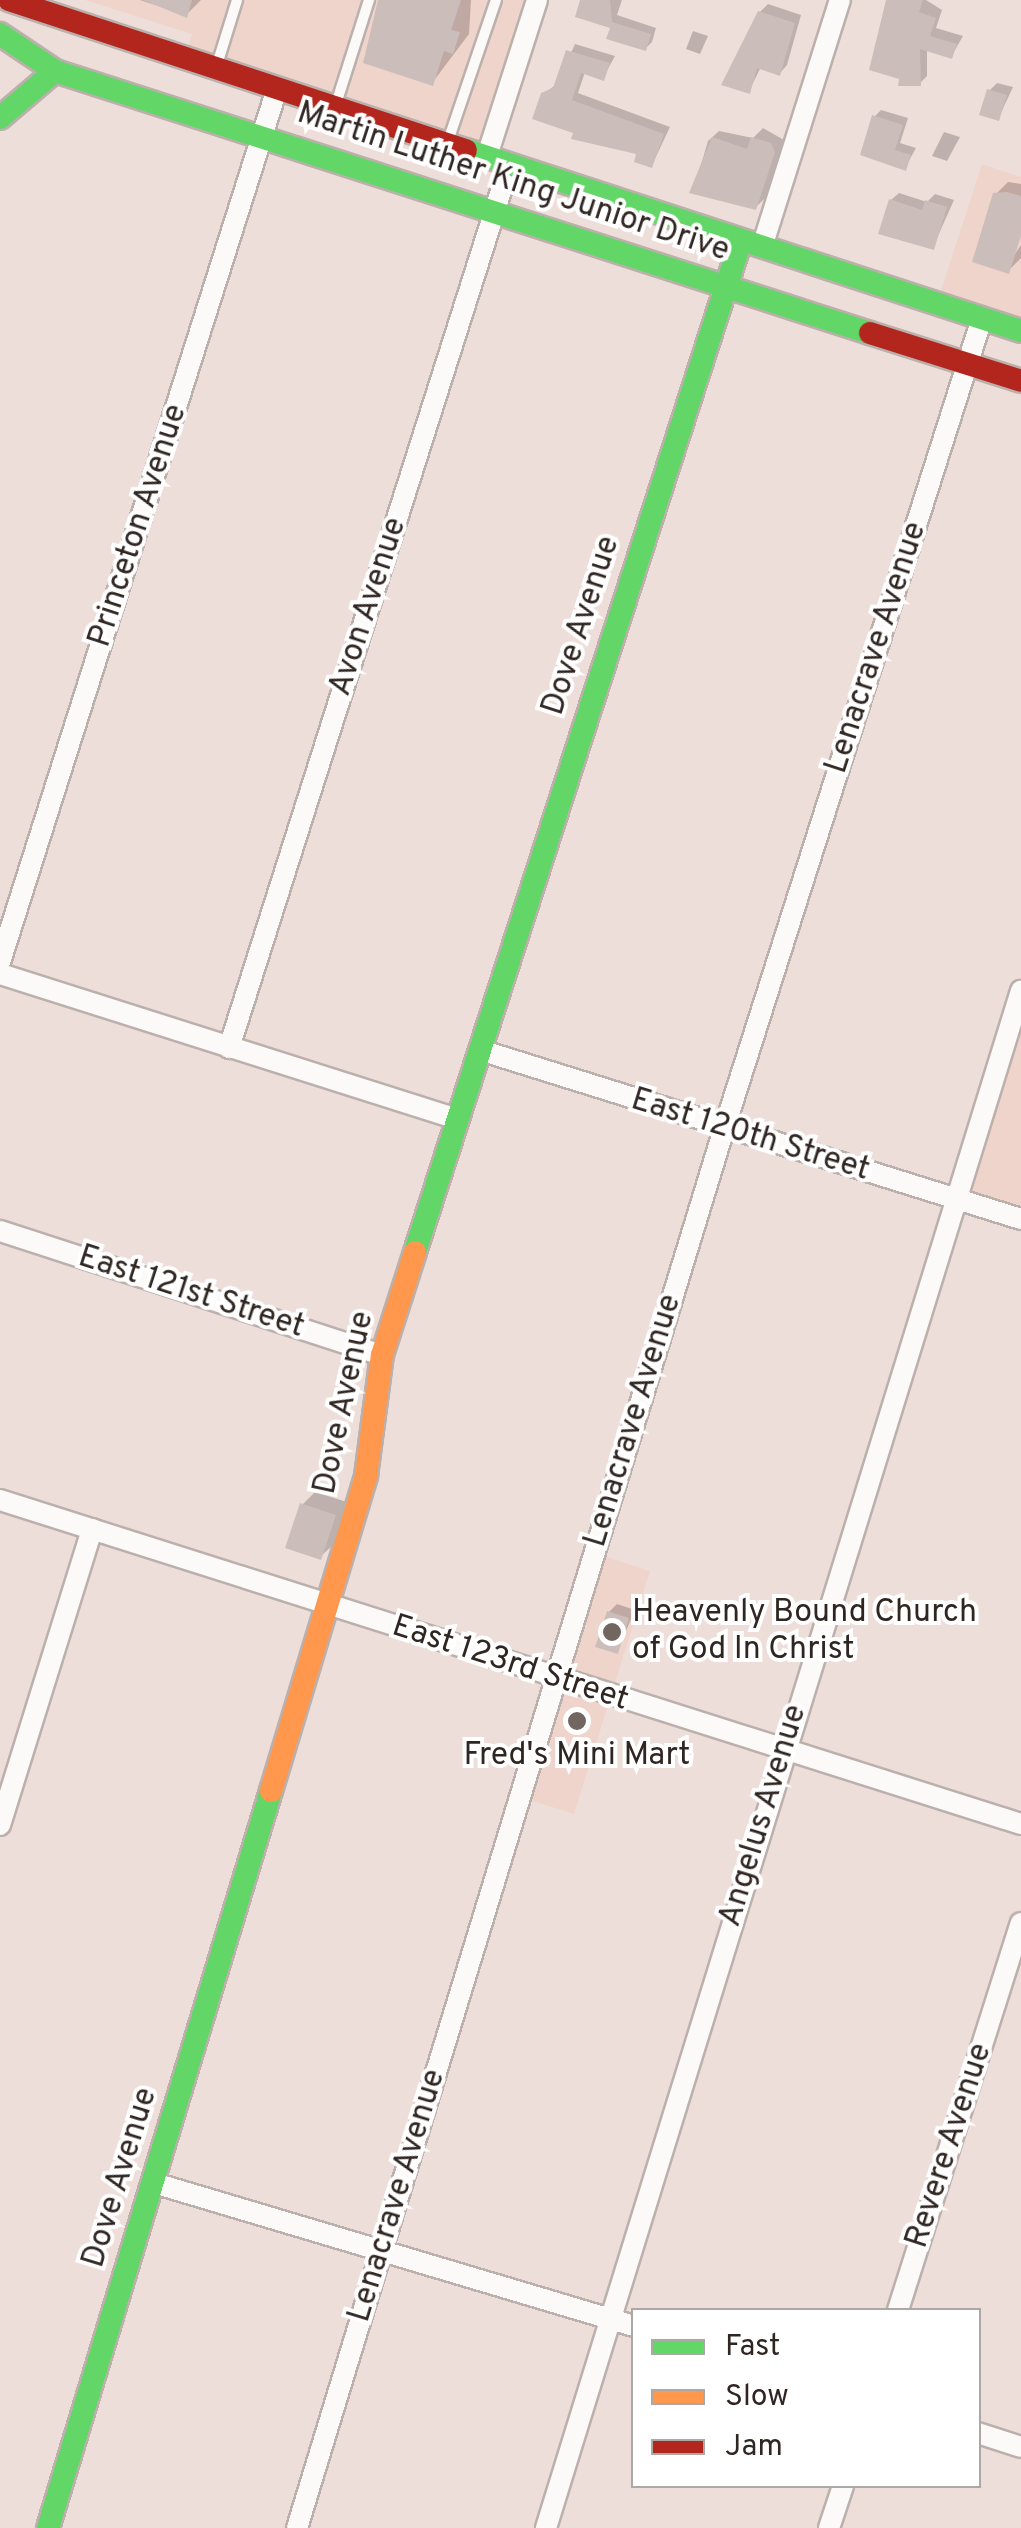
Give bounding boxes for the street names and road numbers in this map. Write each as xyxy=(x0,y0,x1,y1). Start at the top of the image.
street label: Martin Luther King Junior Drive xyxy=(292,95,734,271)
street label: Princeton Avenue xyxy=(81,399,197,653)
street label: Avon Avenue xyxy=(322,512,416,702)
street label: Lenacrave Avenue xyxy=(818,517,936,779)
street label: Dove Avenue xyxy=(535,531,629,721)
street label: East 120th Street xyxy=(626,1081,874,1191)
street label: East 121st Street xyxy=(73,1238,309,1348)
street label: Lenacrave Avenue xyxy=(577,1289,691,1553)
street label: Dove Avenue xyxy=(307,1307,383,1499)
street label: East 123rd Street xyxy=(387,1608,633,1720)
street label: Angelus Avenue xyxy=(712,1700,816,1932)
street label: Revere Avenue xyxy=(899,2038,1001,2254)
street label: Lenacrave Avenue xyxy=(341,2064,455,2328)
street label: Dove Avenue xyxy=(75,2083,167,2273)

